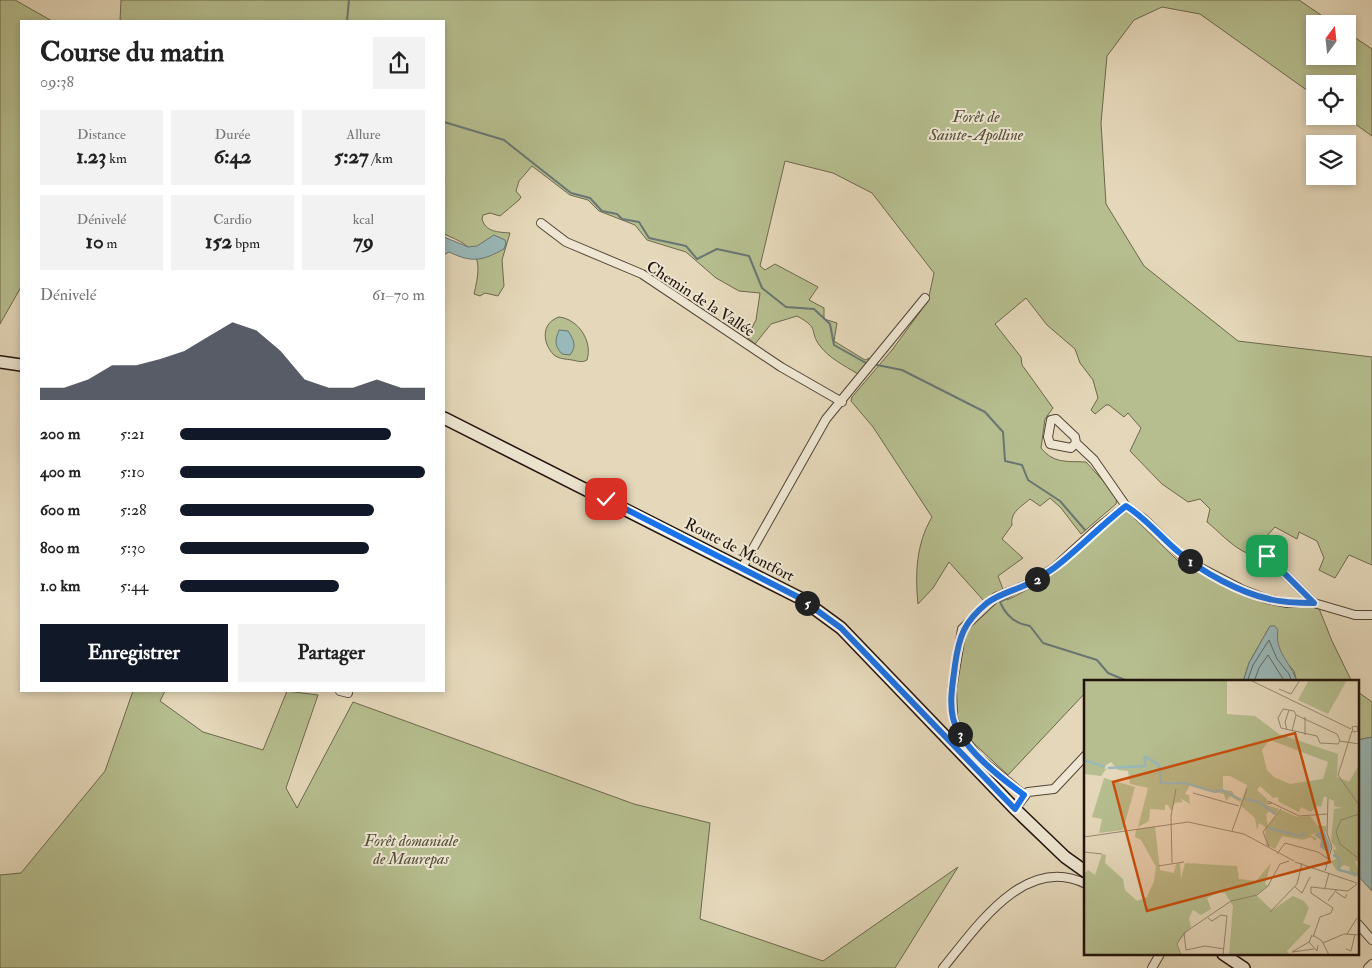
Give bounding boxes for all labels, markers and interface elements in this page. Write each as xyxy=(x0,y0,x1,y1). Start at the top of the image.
north arrow xyxy=(1306,15,1356,65)
map controls xyxy=(1306,15,1356,185)
text: Course du matin xyxy=(40,35,224,70)
button: share xyxy=(373,37,425,89)
text: 09:38 xyxy=(40,72,74,92)
button: locate xyxy=(1306,75,1356,125)
park label: Forêt de Sainte-Apolline xyxy=(928,107,1024,145)
text: Distance xyxy=(77,126,126,143)
text: Durée xyxy=(215,126,250,143)
text: Allure xyxy=(346,126,381,143)
button: layers xyxy=(1306,135,1356,185)
text: 1.23 xyxy=(76,143,106,170)
text: 6:42 xyxy=(214,143,251,170)
text: 5:27 xyxy=(334,143,369,170)
text: km xyxy=(106,150,127,167)
text: /km xyxy=(369,150,393,167)
text: Dénivelé xyxy=(77,211,126,228)
text: Cardio xyxy=(213,211,252,228)
text: kcal xyxy=(353,211,374,228)
text: 10 xyxy=(86,228,104,255)
text: 152 xyxy=(205,228,232,255)
text: 79 xyxy=(353,228,374,255)
text: m xyxy=(104,235,117,252)
text: bpm xyxy=(232,235,260,252)
street label: Chemin de la Vallée xyxy=(643,256,759,341)
text: Dénivelé xyxy=(40,285,96,305)
text: 61–70 m xyxy=(372,285,425,305)
text: 200 m xyxy=(40,424,80,444)
text: 5:21 xyxy=(120,424,145,444)
text: 400 m xyxy=(40,462,81,482)
text: 5:10 xyxy=(120,462,145,482)
pin xyxy=(585,478,627,520)
icon: check xyxy=(592,485,620,513)
text: 600 m xyxy=(40,500,80,520)
text: 5:28 xyxy=(120,500,147,520)
street label: Route de Montfort xyxy=(681,514,798,586)
pin xyxy=(1246,535,1288,577)
text: 800 m xyxy=(40,538,80,558)
text: 5:30 xyxy=(120,538,145,558)
icon: arrive xyxy=(1253,542,1281,570)
pin: 1 xyxy=(1178,548,1202,574)
text: 1 xyxy=(1188,553,1193,570)
pin: 2 xyxy=(1024,566,1050,592)
text: 2 xyxy=(1034,571,1041,588)
text: 1.0 km xyxy=(40,576,80,596)
text: 5:44 xyxy=(120,576,148,596)
pin: 5 xyxy=(794,590,820,616)
text: 5 xyxy=(804,595,811,612)
button: Enregistrer xyxy=(40,624,228,682)
button: Partager xyxy=(238,624,425,682)
inset map xyxy=(1084,680,1360,956)
pin: 3 xyxy=(948,722,972,746)
text: 3 xyxy=(958,726,963,743)
park label: Forêt domaniale de Maurepas xyxy=(363,831,459,869)

